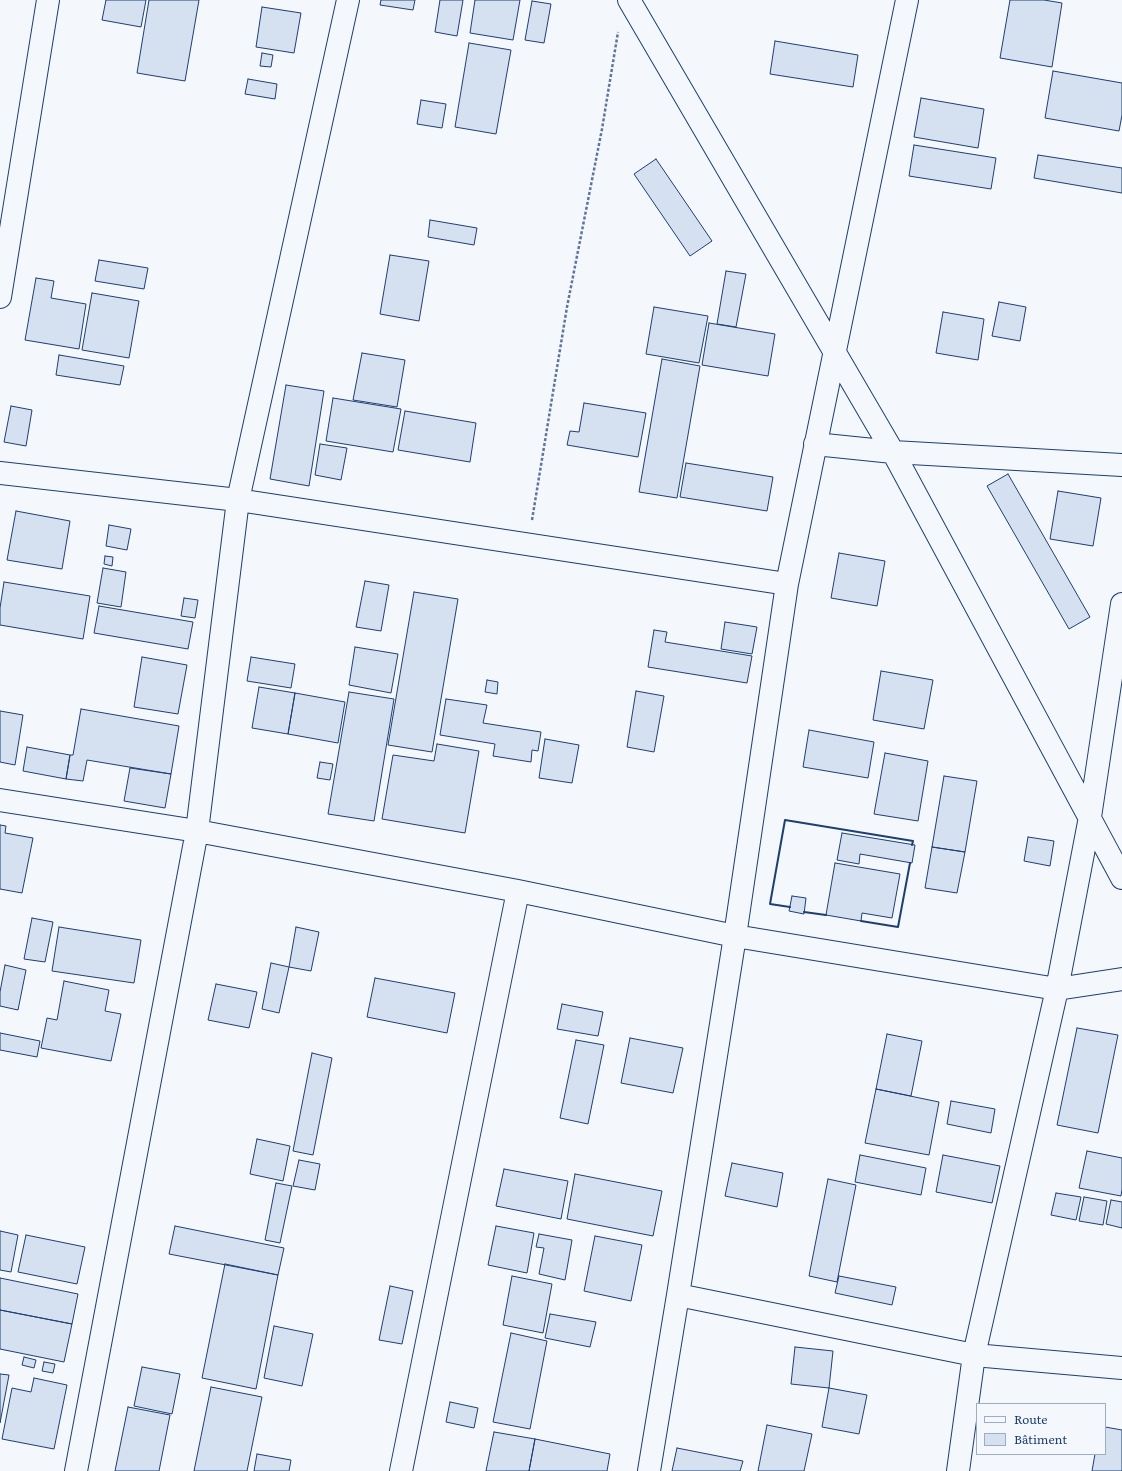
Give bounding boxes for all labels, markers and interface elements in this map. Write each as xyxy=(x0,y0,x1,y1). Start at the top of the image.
legend xyxy=(976,1403,1106,1455)
text: Route xyxy=(1014,1410,1048,1428)
text: Bâtiment xyxy=(1014,1430,1067,1448)

